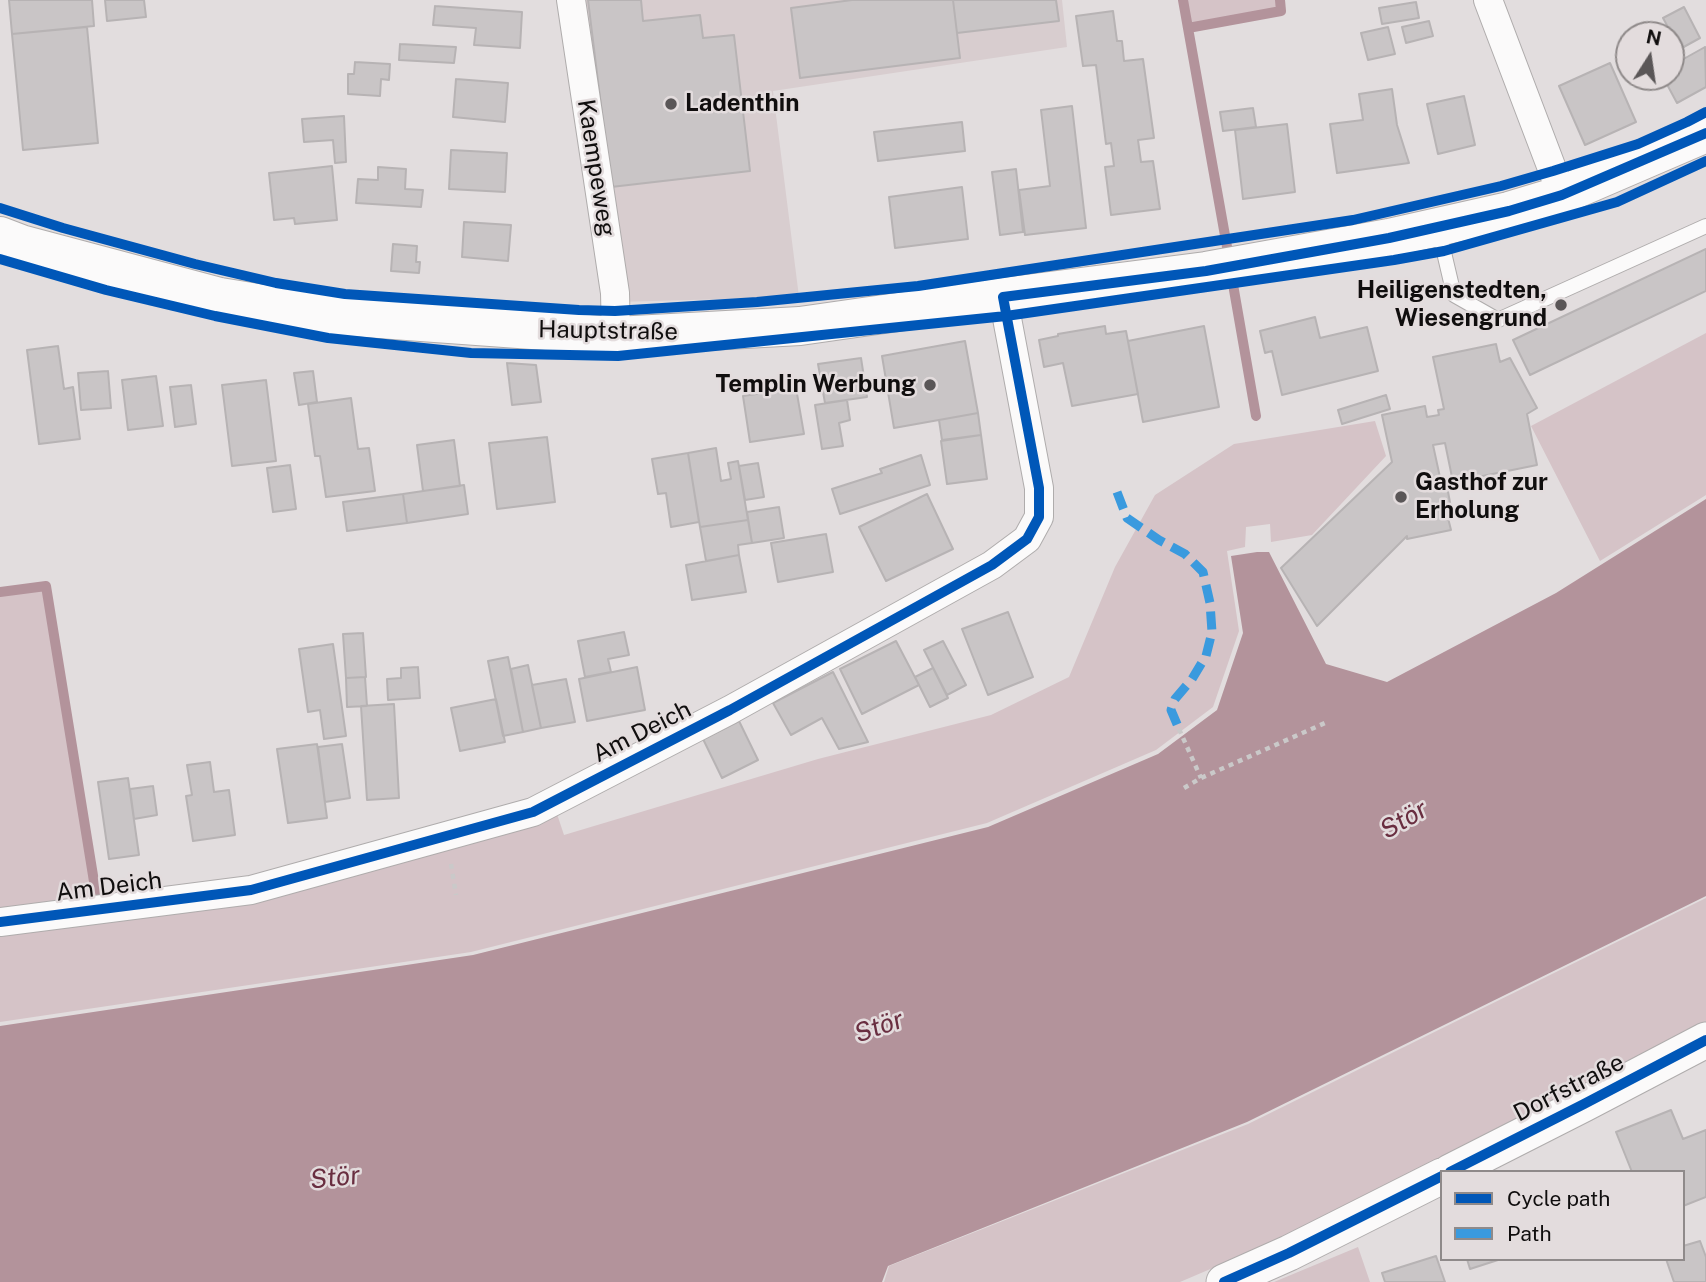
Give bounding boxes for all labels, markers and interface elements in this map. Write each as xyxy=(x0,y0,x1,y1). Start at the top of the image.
north arrow xyxy=(1615,21,1685,91)
text: N xyxy=(1644,25,1663,50)
place label: Ladenthin xyxy=(685,90,799,118)
marker: Ladenthin xyxy=(663,96,679,112)
street label: Kaempeweg xyxy=(571,97,621,239)
place label: Heiligenstedten, Wiesengrund xyxy=(1357,277,1547,333)
marker: Heiligenstedten, Wiesengrund xyxy=(1553,297,1569,313)
street label: Hauptstraße xyxy=(538,315,678,347)
place label: Templin Werbung xyxy=(715,371,916,399)
marker: Templin Werbung xyxy=(922,377,938,393)
place label: Gasthof zur Erholung xyxy=(1415,469,1548,525)
marker: Gasthof zur Erholung xyxy=(1393,489,1409,505)
street label: Am Deich xyxy=(588,695,696,769)
water label: Stör xyxy=(1375,794,1433,846)
street label: Am Deich xyxy=(54,866,164,908)
water label: Stör xyxy=(850,1004,908,1050)
street label: Dorfstraße xyxy=(1509,1048,1629,1128)
water label: Stör xyxy=(309,1160,361,1196)
legend xyxy=(1440,1170,1685,1261)
text: Cycle path xyxy=(1507,1186,1610,1211)
text: Path xyxy=(1507,1221,1552,1246)

